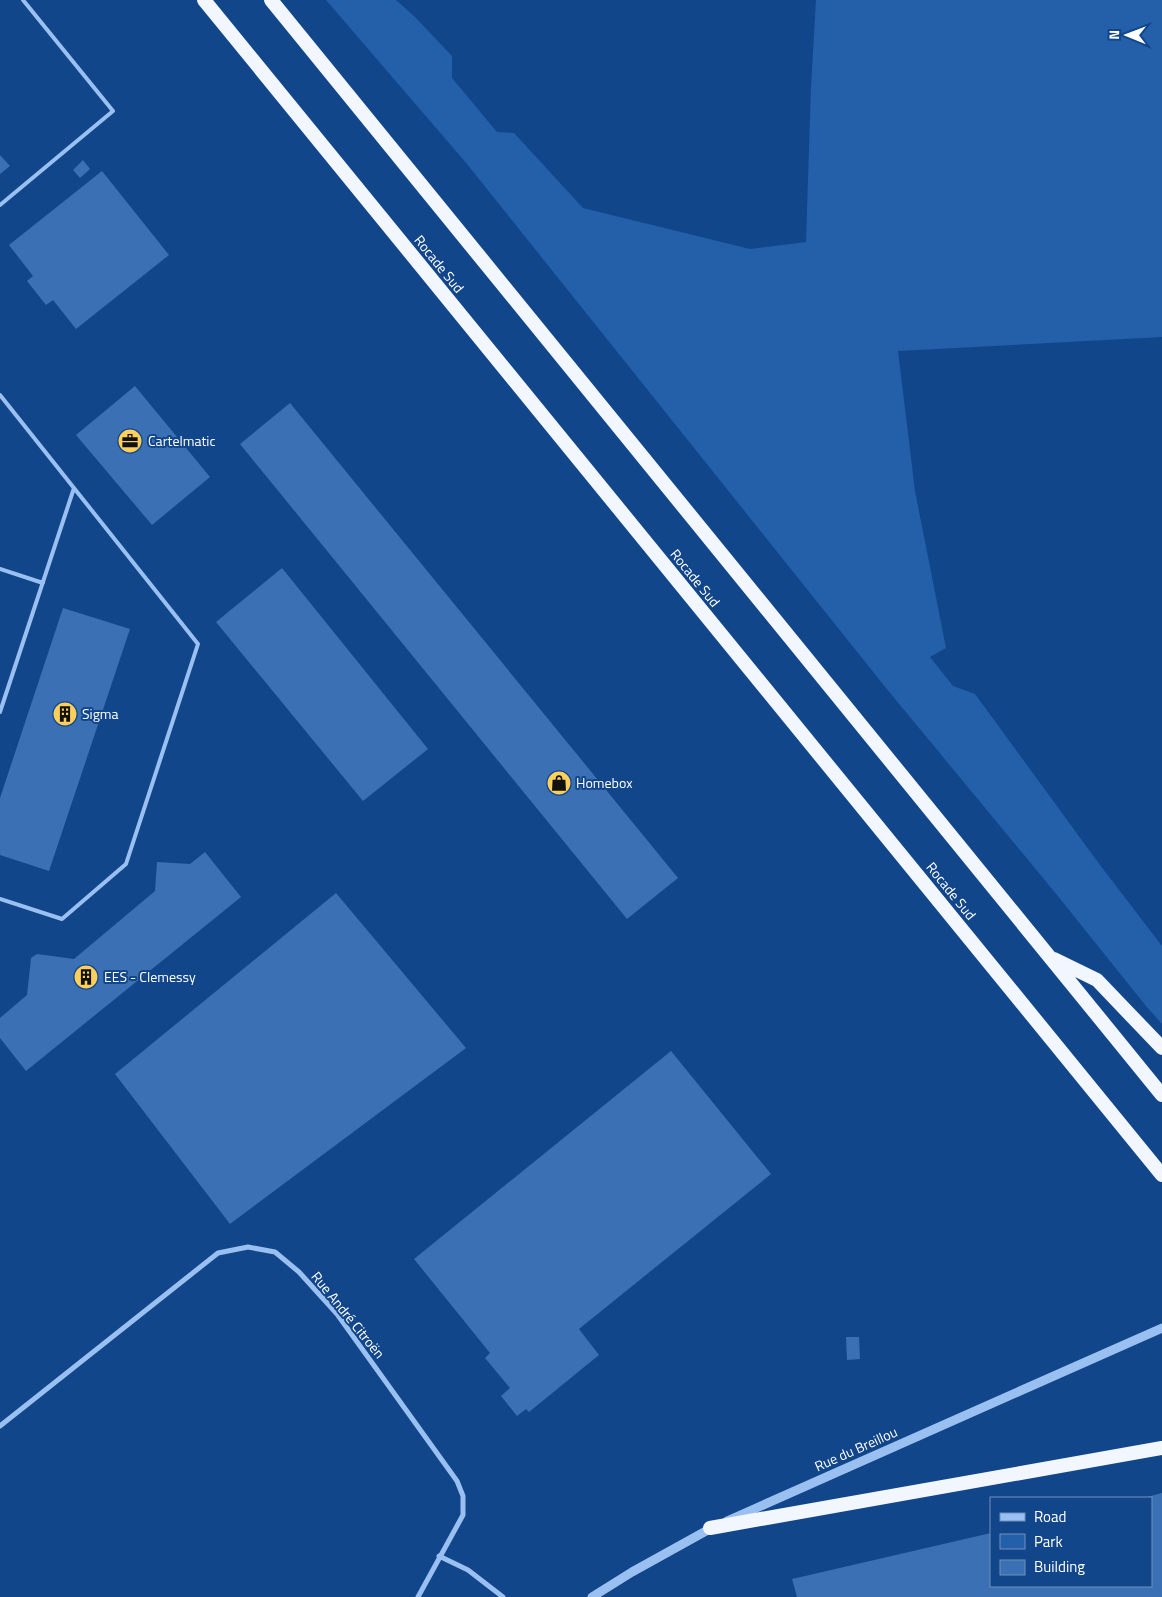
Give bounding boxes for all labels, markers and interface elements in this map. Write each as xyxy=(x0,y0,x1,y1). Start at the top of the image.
north arrow xyxy=(1102,10,1152,60)
text: N xyxy=(1103,30,1124,40)
street label: Rocade Sud xyxy=(410,230,469,297)
office icon: Cartelmatic xyxy=(117,428,143,454)
place label: Cartelmatic xyxy=(148,430,216,451)
street label: Rocade Sud xyxy=(666,544,725,611)
building icon: Sigma xyxy=(52,701,78,727)
place label: Sigma xyxy=(82,703,119,724)
shop icon: Homebox xyxy=(546,770,572,796)
place label: Homebox xyxy=(576,772,633,793)
street label: Rocade Sud xyxy=(922,857,981,924)
building icon: EES - Clemessy xyxy=(73,964,99,990)
place label: EES - Clemessy xyxy=(104,966,196,987)
street label: Rue André Citroën xyxy=(307,1267,390,1363)
street label: Rue du Breillou xyxy=(811,1421,901,1476)
legend xyxy=(990,1497,1152,1587)
text: Road xyxy=(1034,1505,1066,1528)
text: Park xyxy=(1034,1530,1063,1553)
text: Building xyxy=(1034,1555,1085,1578)

